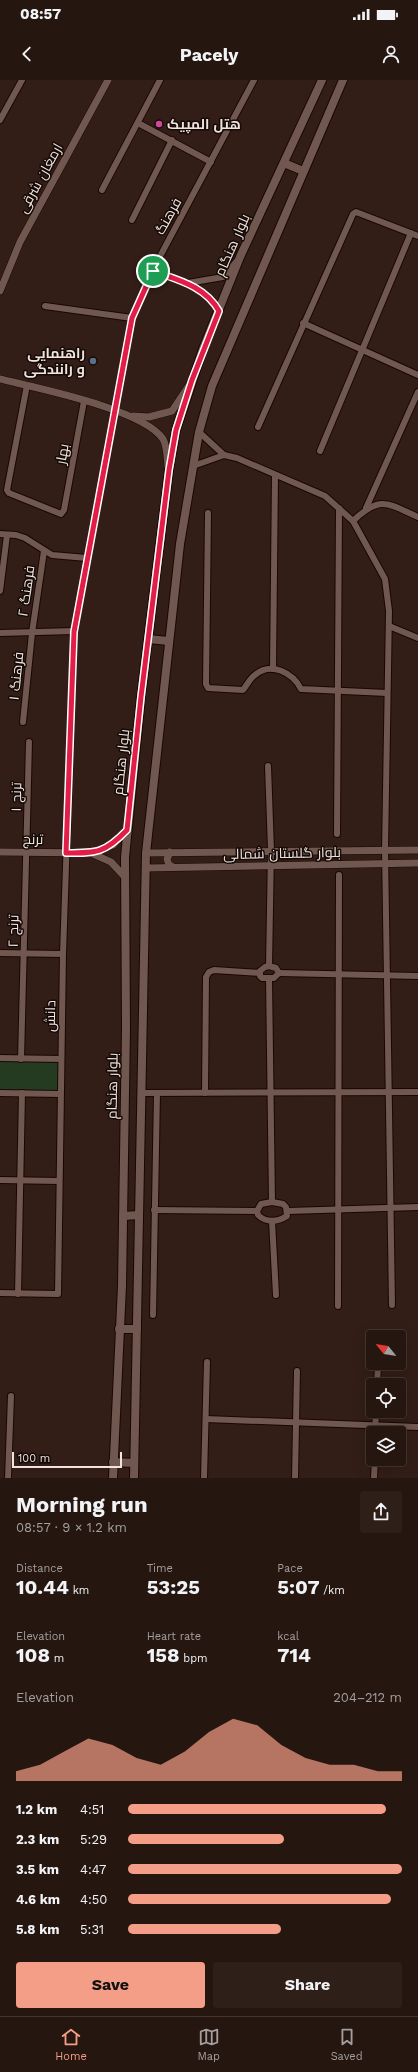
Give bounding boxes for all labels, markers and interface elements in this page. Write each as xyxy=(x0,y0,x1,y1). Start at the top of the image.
text: 08:57 xyxy=(20,5,61,23)
icon: back xyxy=(16,43,38,65)
icon: person xyxy=(380,43,402,65)
text: Pacely xyxy=(180,44,238,65)
place label: هتل المپیک xyxy=(167,116,241,134)
marker: هتل المپیک xyxy=(154,119,164,129)
street label: ارمغان شرقی xyxy=(14,140,66,216)
street label: فرهنگ xyxy=(151,195,185,237)
street label: بلوار هنگام xyxy=(211,211,255,279)
pin xyxy=(136,254,170,288)
icon: arrive xyxy=(142,260,164,282)
place label: راهنمایی و رانندگی xyxy=(24,345,85,378)
marker: راهنمایی و رانندگی xyxy=(88,356,98,366)
street label: بهار xyxy=(52,442,72,467)
street label: فرهنگ ۲ xyxy=(14,564,38,618)
street label: فرهنگ ۱ xyxy=(6,651,26,701)
street label: بلوار هنگام xyxy=(110,728,134,796)
street label: ترنج ۱ xyxy=(8,782,25,812)
street label: ترنج xyxy=(23,831,44,848)
street label: بلوار گلستان شمالی xyxy=(223,844,341,862)
street label: ترنج ۲ xyxy=(5,914,22,947)
street label: دانش xyxy=(42,1000,58,1032)
street label: بلوار هنگام xyxy=(103,1053,123,1119)
north arrow xyxy=(366,1330,406,1370)
map controls xyxy=(366,1330,406,1466)
button: locate xyxy=(366,1378,406,1418)
button: layers xyxy=(366,1426,406,1466)
scale bar xyxy=(12,1450,122,1469)
text: 100 m xyxy=(18,1452,50,1465)
button: share xyxy=(360,1491,402,1533)
text: Morning run xyxy=(16,1492,148,1517)
text: 08:57 · 9 × 1.2 km xyxy=(16,1520,127,1535)
text: Distance xyxy=(16,1562,63,1575)
text: Time xyxy=(147,1562,173,1575)
text: Pace xyxy=(277,1562,303,1575)
text: 10.44 xyxy=(16,1575,69,1599)
text: 53:25 xyxy=(147,1575,200,1599)
text: 5:07 xyxy=(277,1575,320,1599)
text: km xyxy=(69,1584,89,1597)
text: /km xyxy=(320,1584,345,1597)
text: Elevation xyxy=(16,1630,65,1643)
text: Heart rate xyxy=(147,1630,201,1643)
text: kcal xyxy=(277,1630,299,1643)
text: 108 xyxy=(16,1643,50,1667)
text: 158 xyxy=(147,1643,179,1667)
text: 714 xyxy=(277,1643,311,1667)
text: m xyxy=(50,1652,64,1665)
text: bpm xyxy=(179,1652,208,1665)
text: Elevation xyxy=(16,1690,74,1705)
text: 204–212 m xyxy=(333,1690,402,1705)
text: 1.2 km xyxy=(16,1802,57,1817)
text: 4:51 xyxy=(80,1802,104,1817)
text: 2.3 km xyxy=(16,1832,59,1847)
text: 5:29 xyxy=(80,1832,107,1847)
text: 3.5 km xyxy=(16,1862,59,1877)
text: 4:47 xyxy=(80,1862,106,1877)
text: 4.6 km xyxy=(16,1892,60,1907)
text: 4:50 xyxy=(80,1892,107,1907)
text: 5.8 km xyxy=(16,1922,60,1937)
text: 5:31 xyxy=(80,1922,104,1937)
button: Save xyxy=(16,1962,205,2008)
button: Share xyxy=(213,1962,402,2008)
tab: Home xyxy=(55,2026,87,2063)
tab: Map xyxy=(198,2026,220,2063)
tab: Saved xyxy=(331,2026,363,2063)

